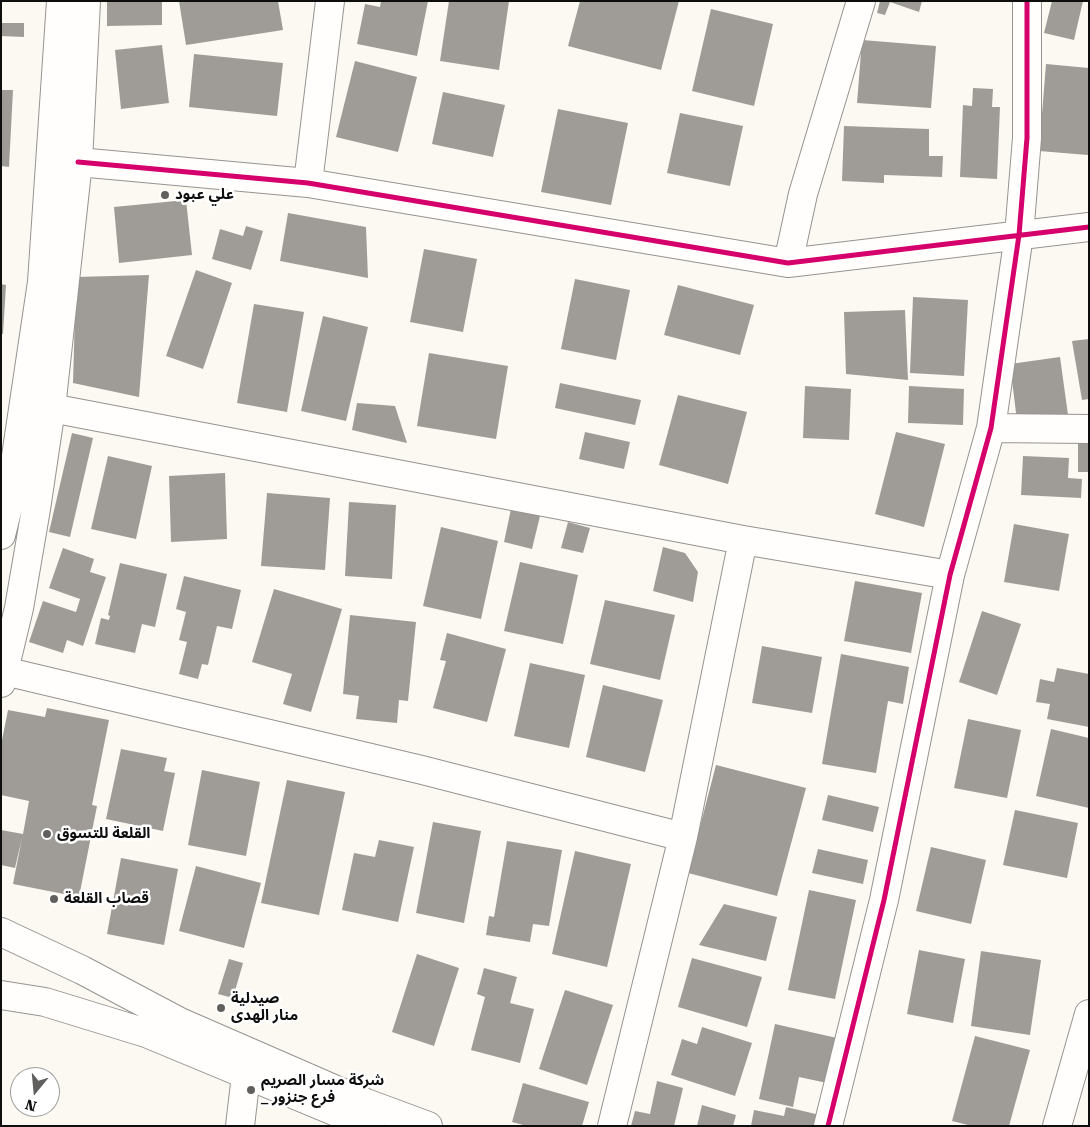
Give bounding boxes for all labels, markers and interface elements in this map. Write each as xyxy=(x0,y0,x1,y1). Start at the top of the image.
place label: علي عبود xyxy=(175,186,234,204)
marker: علي عبود xyxy=(159,189,171,201)
place label: القلعة للتسوق xyxy=(57,825,150,843)
marker: القلعة للتسوق xyxy=(41,828,53,840)
place label: قصاب القلعة xyxy=(64,890,149,908)
marker: قصاب القلعة xyxy=(48,893,60,905)
place label: صيدلية منار الهدى xyxy=(231,990,298,1025)
marker: صيدلية منار الهدى xyxy=(215,1002,227,1014)
north arrow xyxy=(10,1067,60,1117)
place label: شركة مسار الصريم _ فرع جنزور xyxy=(261,1072,384,1107)
marker: شركة مسار الصريم _ فرع جنزور xyxy=(245,1084,257,1096)
text: N xyxy=(23,1096,38,1115)

